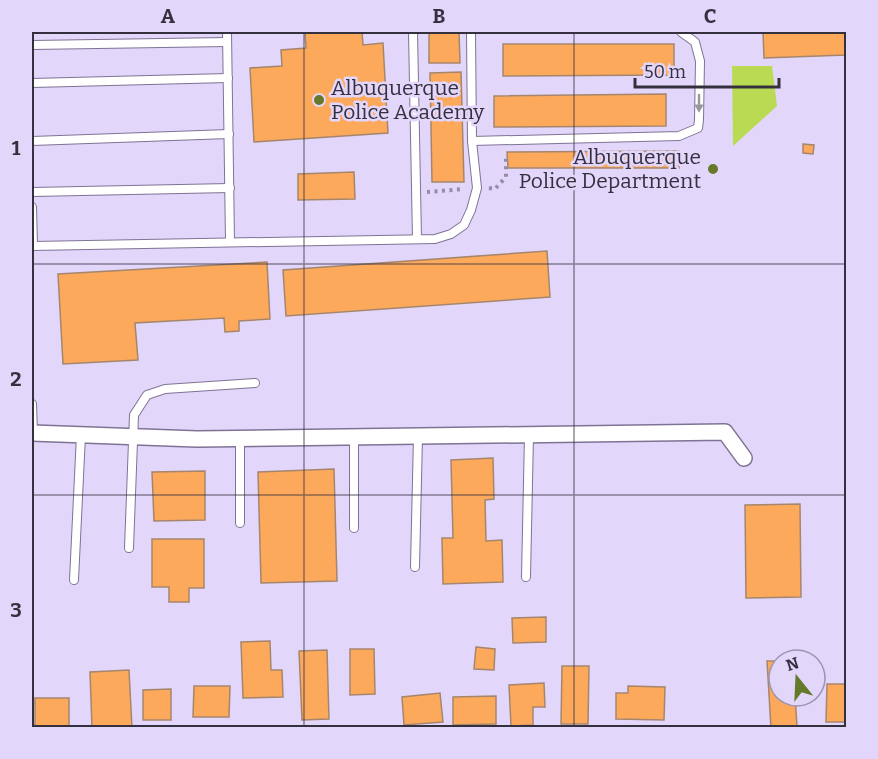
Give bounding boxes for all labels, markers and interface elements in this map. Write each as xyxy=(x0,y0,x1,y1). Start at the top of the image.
text: A xyxy=(161,4,176,28)
text: B xyxy=(433,4,446,28)
text: C xyxy=(704,4,716,28)
scale bar xyxy=(635,51,779,89)
text: 50 m xyxy=(644,61,686,83)
place label: Albuquerque Police Academy xyxy=(331,75,485,125)
marker: Albuquerque Police Academy xyxy=(312,93,326,107)
one-way arrow xyxy=(694,94,704,113)
text: 1 xyxy=(12,136,21,160)
place label: Albuquerque Police Department xyxy=(519,144,701,194)
marker: Albuquerque Police Department xyxy=(706,162,720,176)
text: 2 xyxy=(10,367,22,391)
text: 3 xyxy=(10,598,22,622)
north arrow xyxy=(767,648,827,708)
text: N xyxy=(784,653,801,675)

